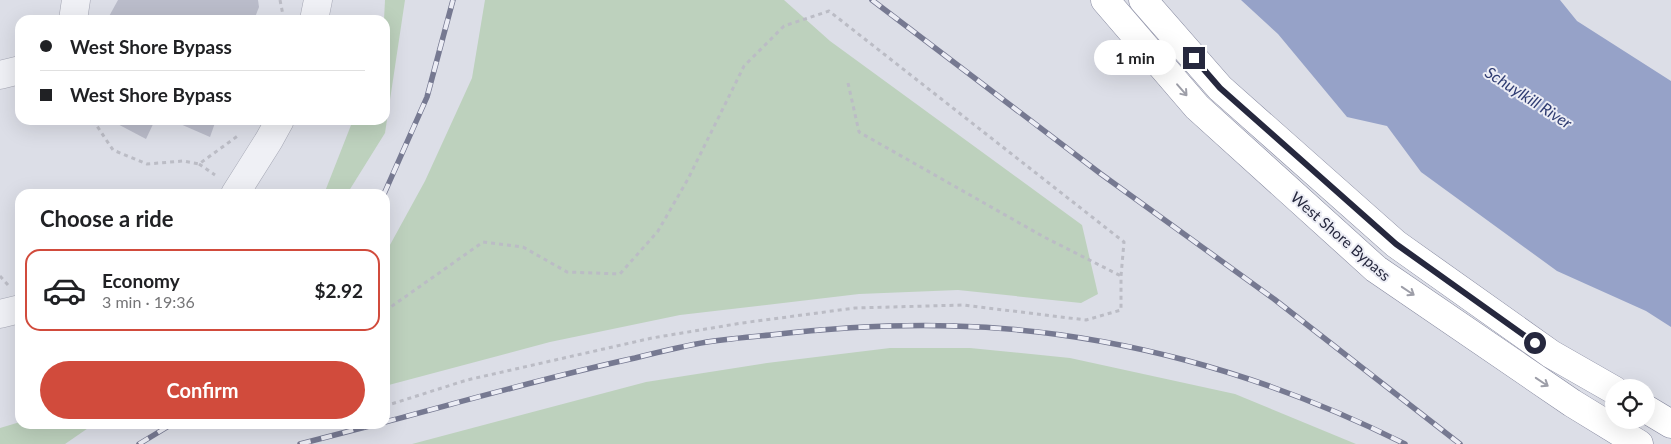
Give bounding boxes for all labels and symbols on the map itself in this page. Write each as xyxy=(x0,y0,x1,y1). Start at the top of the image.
callout: 1 min xyxy=(1094,40,1176,76)
route end xyxy=(1183,47,1205,69)
water label: Schuylkill River xyxy=(1482,62,1576,132)
one-way arrow xyxy=(1177,84,1188,97)
street label: West Shore Bypass xyxy=(1287,188,1395,284)
one-way arrow xyxy=(1401,286,1415,296)
route start xyxy=(1524,332,1546,354)
one-way arrow xyxy=(1535,377,1549,388)

